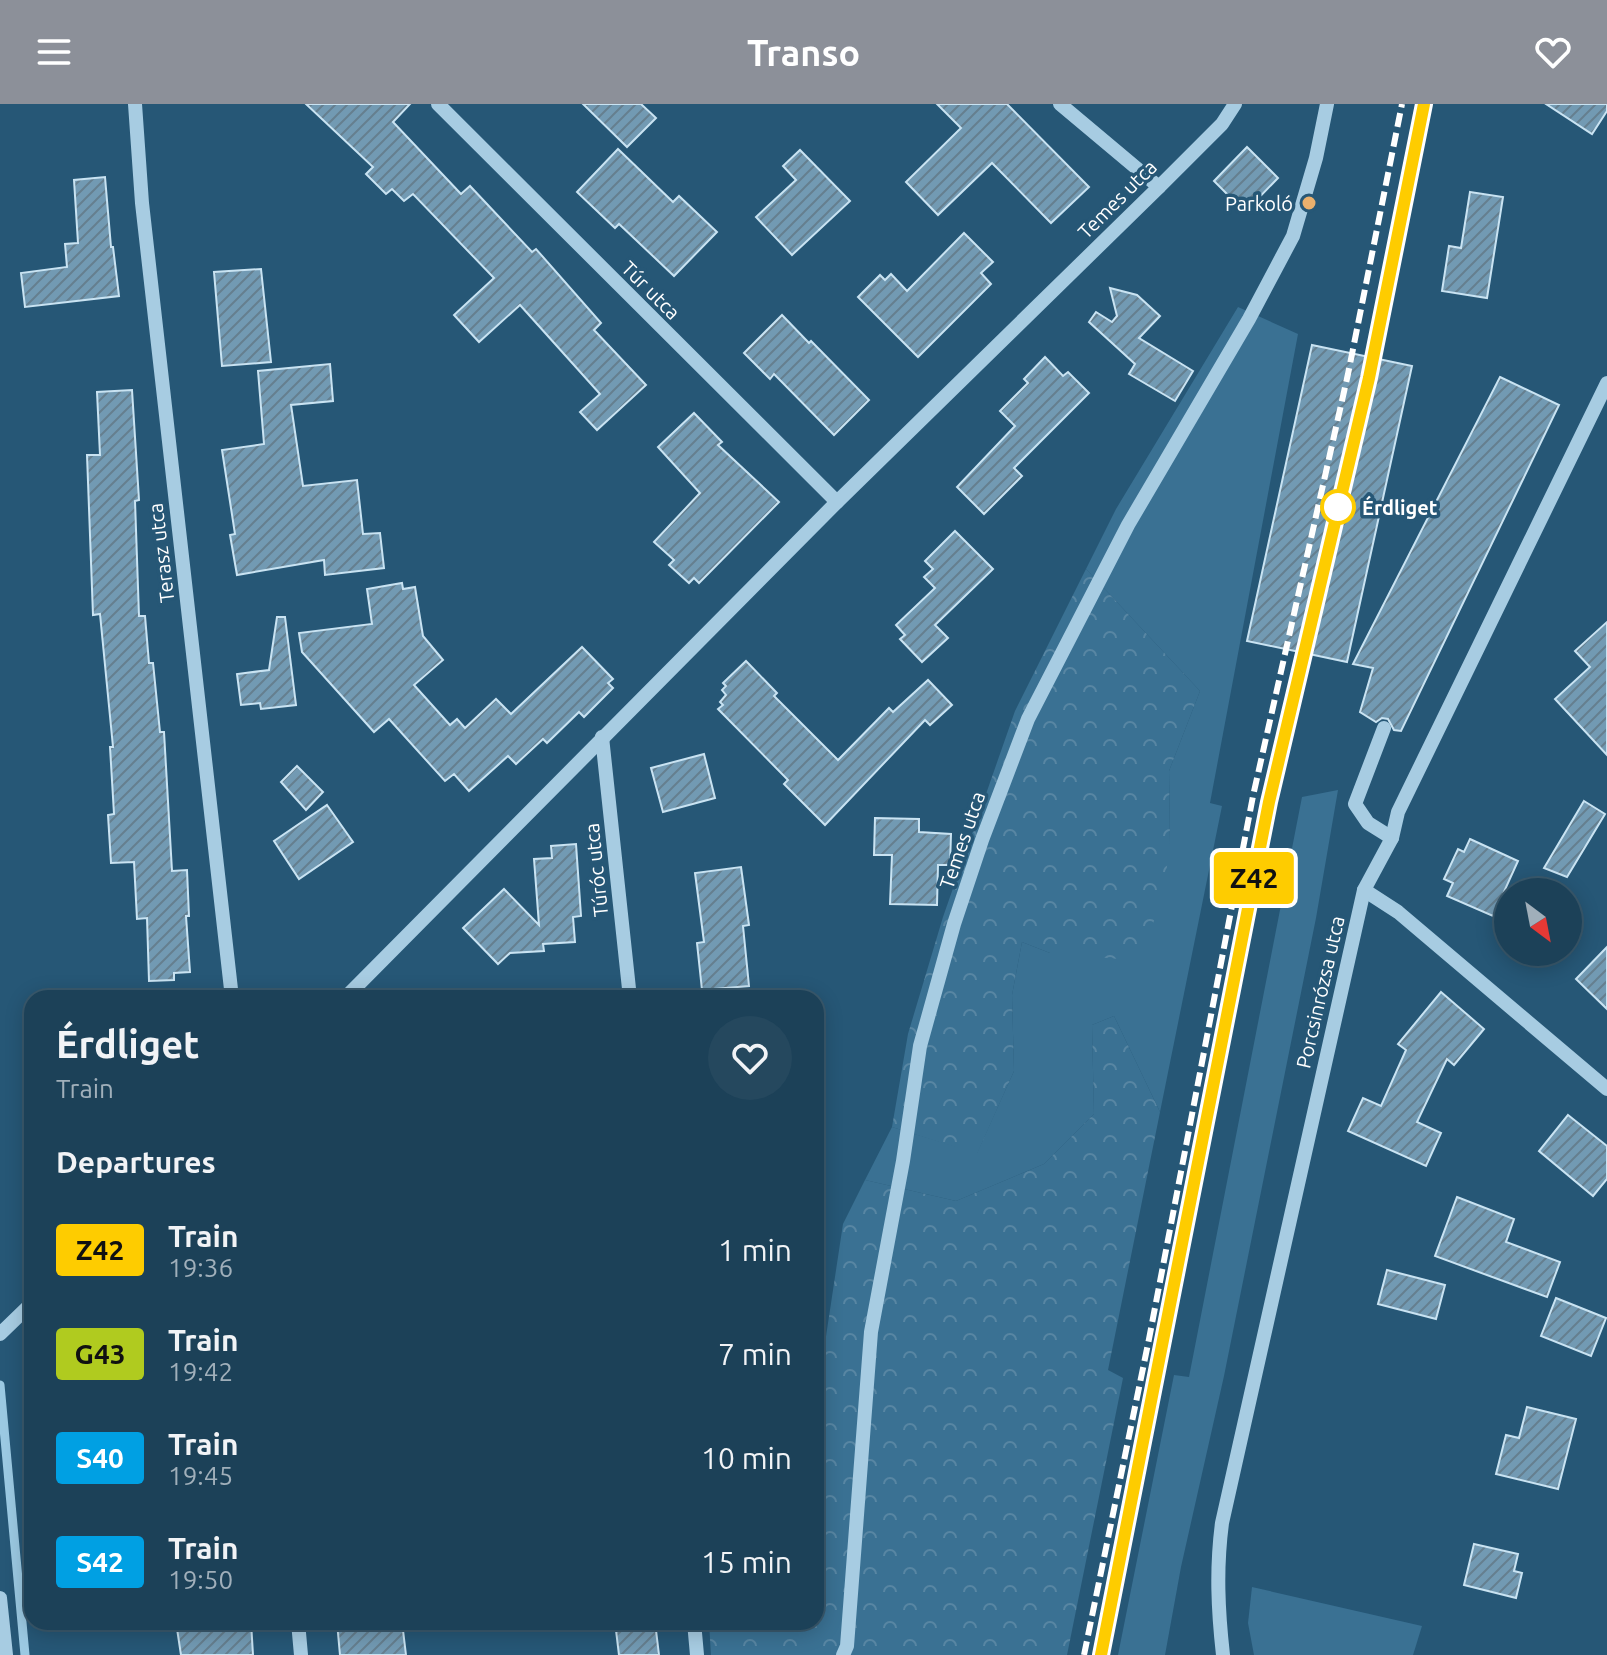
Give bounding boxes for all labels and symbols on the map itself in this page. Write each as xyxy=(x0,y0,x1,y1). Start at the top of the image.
street label: Temes utca xyxy=(1073,155,1161,243)
place label: Parkoló xyxy=(1225,192,1293,215)
marker: Parkoló xyxy=(1300,194,1318,212)
street label: Túr utca xyxy=(617,256,685,324)
marker: Érdliget xyxy=(1321,490,1355,524)
place label: Érdliget xyxy=(1362,495,1438,519)
street label: Terasz utca xyxy=(143,502,179,604)
street label: Temes utca xyxy=(935,788,989,892)
street label: Túróc utca xyxy=(580,822,612,918)
line badge: Z42 xyxy=(1208,852,1300,904)
north arrow xyxy=(1494,878,1582,966)
street label: Porcsinrózsa utca xyxy=(1291,913,1349,1071)

